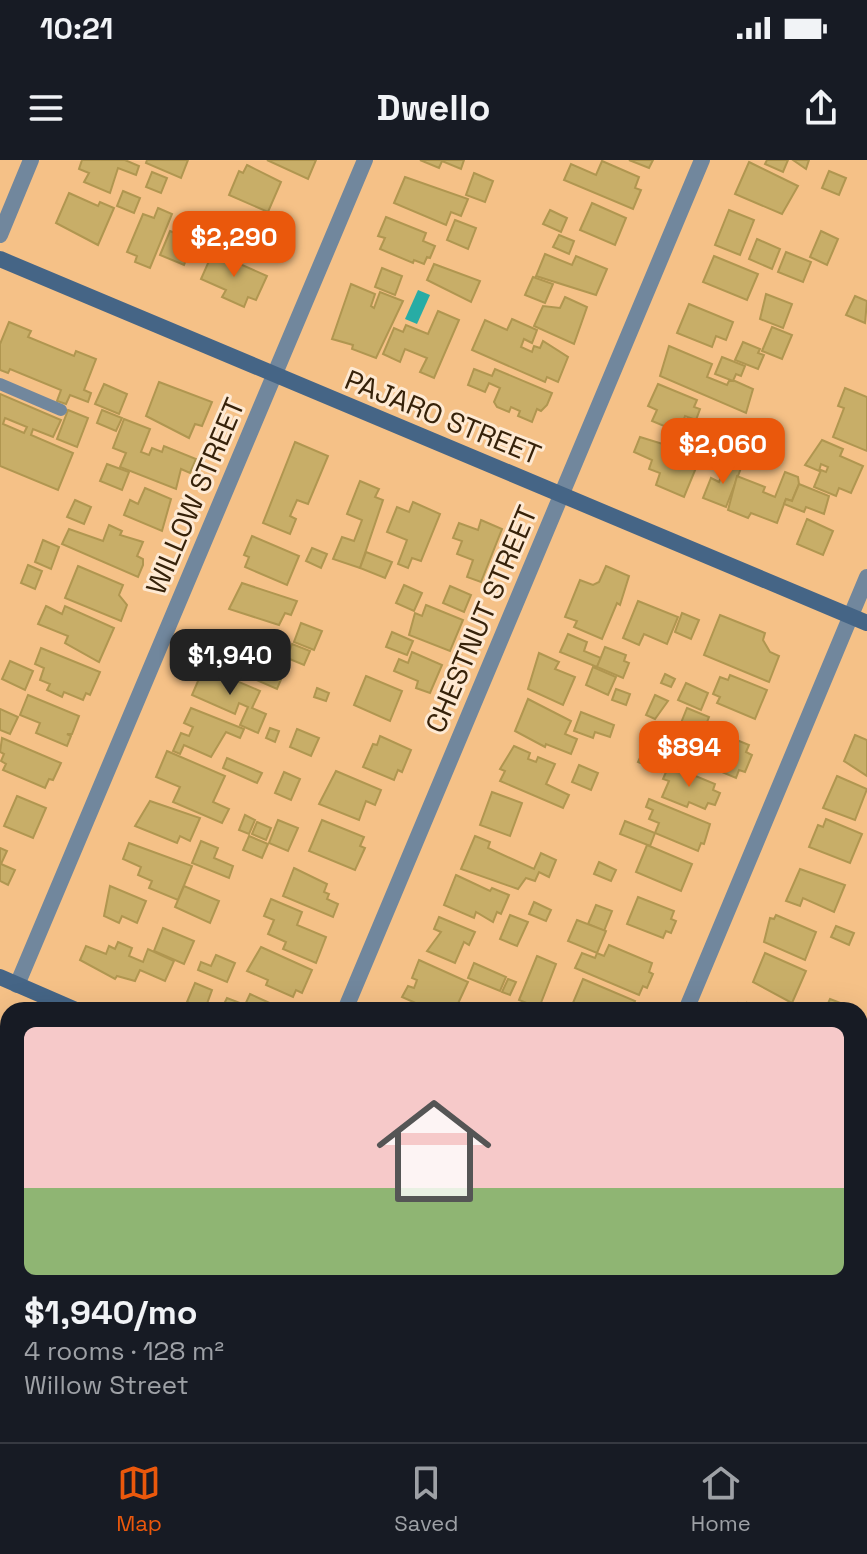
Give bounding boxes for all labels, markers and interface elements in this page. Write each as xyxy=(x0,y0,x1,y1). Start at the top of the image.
text: 10:21 xyxy=(40,9,113,48)
text: Dwello xyxy=(376,85,491,131)
icon: menu xyxy=(24,86,68,130)
icon: share xyxy=(799,86,843,130)
pin: $2,290 xyxy=(169,211,299,279)
text: $2,290 xyxy=(190,220,278,254)
street label: PAJARO STREET xyxy=(340,361,546,473)
street label: WILLOW STREET xyxy=(137,392,253,600)
pin: $2,060 xyxy=(658,418,788,486)
text: $2,060 xyxy=(679,427,767,461)
street label: CHESTNUT STREET xyxy=(417,500,545,738)
pin: $1,940 xyxy=(165,629,295,697)
text: $1,940 xyxy=(188,638,272,672)
pin: $894 xyxy=(642,721,736,789)
text: $894 xyxy=(657,730,721,764)
icon: home xyxy=(362,1079,506,1223)
text: $1,940/mo xyxy=(24,1291,198,1334)
text: 4 rooms · 128 m² xyxy=(24,1334,224,1368)
text: Willow Street xyxy=(24,1368,189,1402)
tab: Map xyxy=(116,1461,162,1537)
tab: Saved xyxy=(394,1461,459,1537)
tab: Home xyxy=(691,1461,751,1537)

